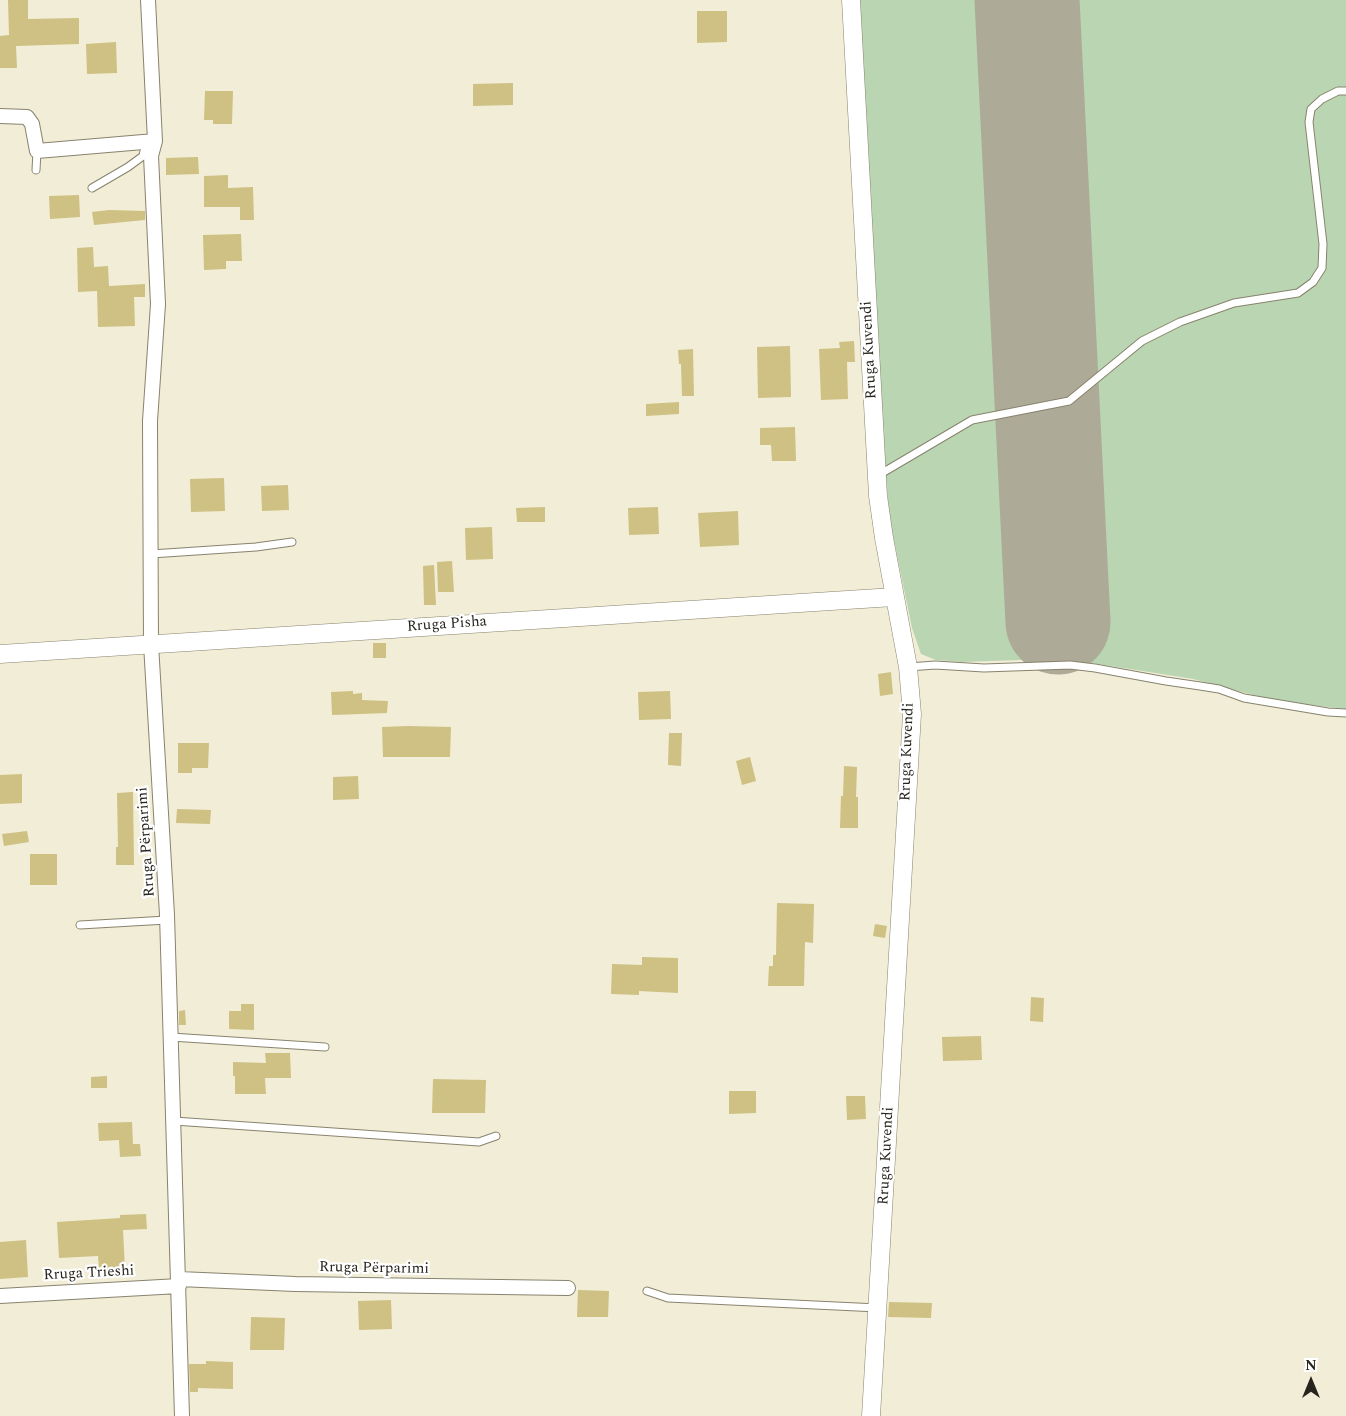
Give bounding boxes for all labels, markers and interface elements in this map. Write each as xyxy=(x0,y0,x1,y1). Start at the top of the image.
street label: Rruga Kuvendi xyxy=(858,300,882,400)
street label: Rruga Pisha xyxy=(406,613,488,637)
street label: Rruga Kuvendi xyxy=(897,703,919,801)
street label: Rruga Përparimi xyxy=(134,787,160,897)
street label: Rruga Kuvendi xyxy=(875,1106,899,1206)
street label: Rruga Përparimi xyxy=(319,1259,429,1279)
street label: Rruga Trieshi xyxy=(43,1263,135,1285)
text: N xyxy=(1305,1355,1317,1376)
north arrow xyxy=(1286,1356,1336,1406)

